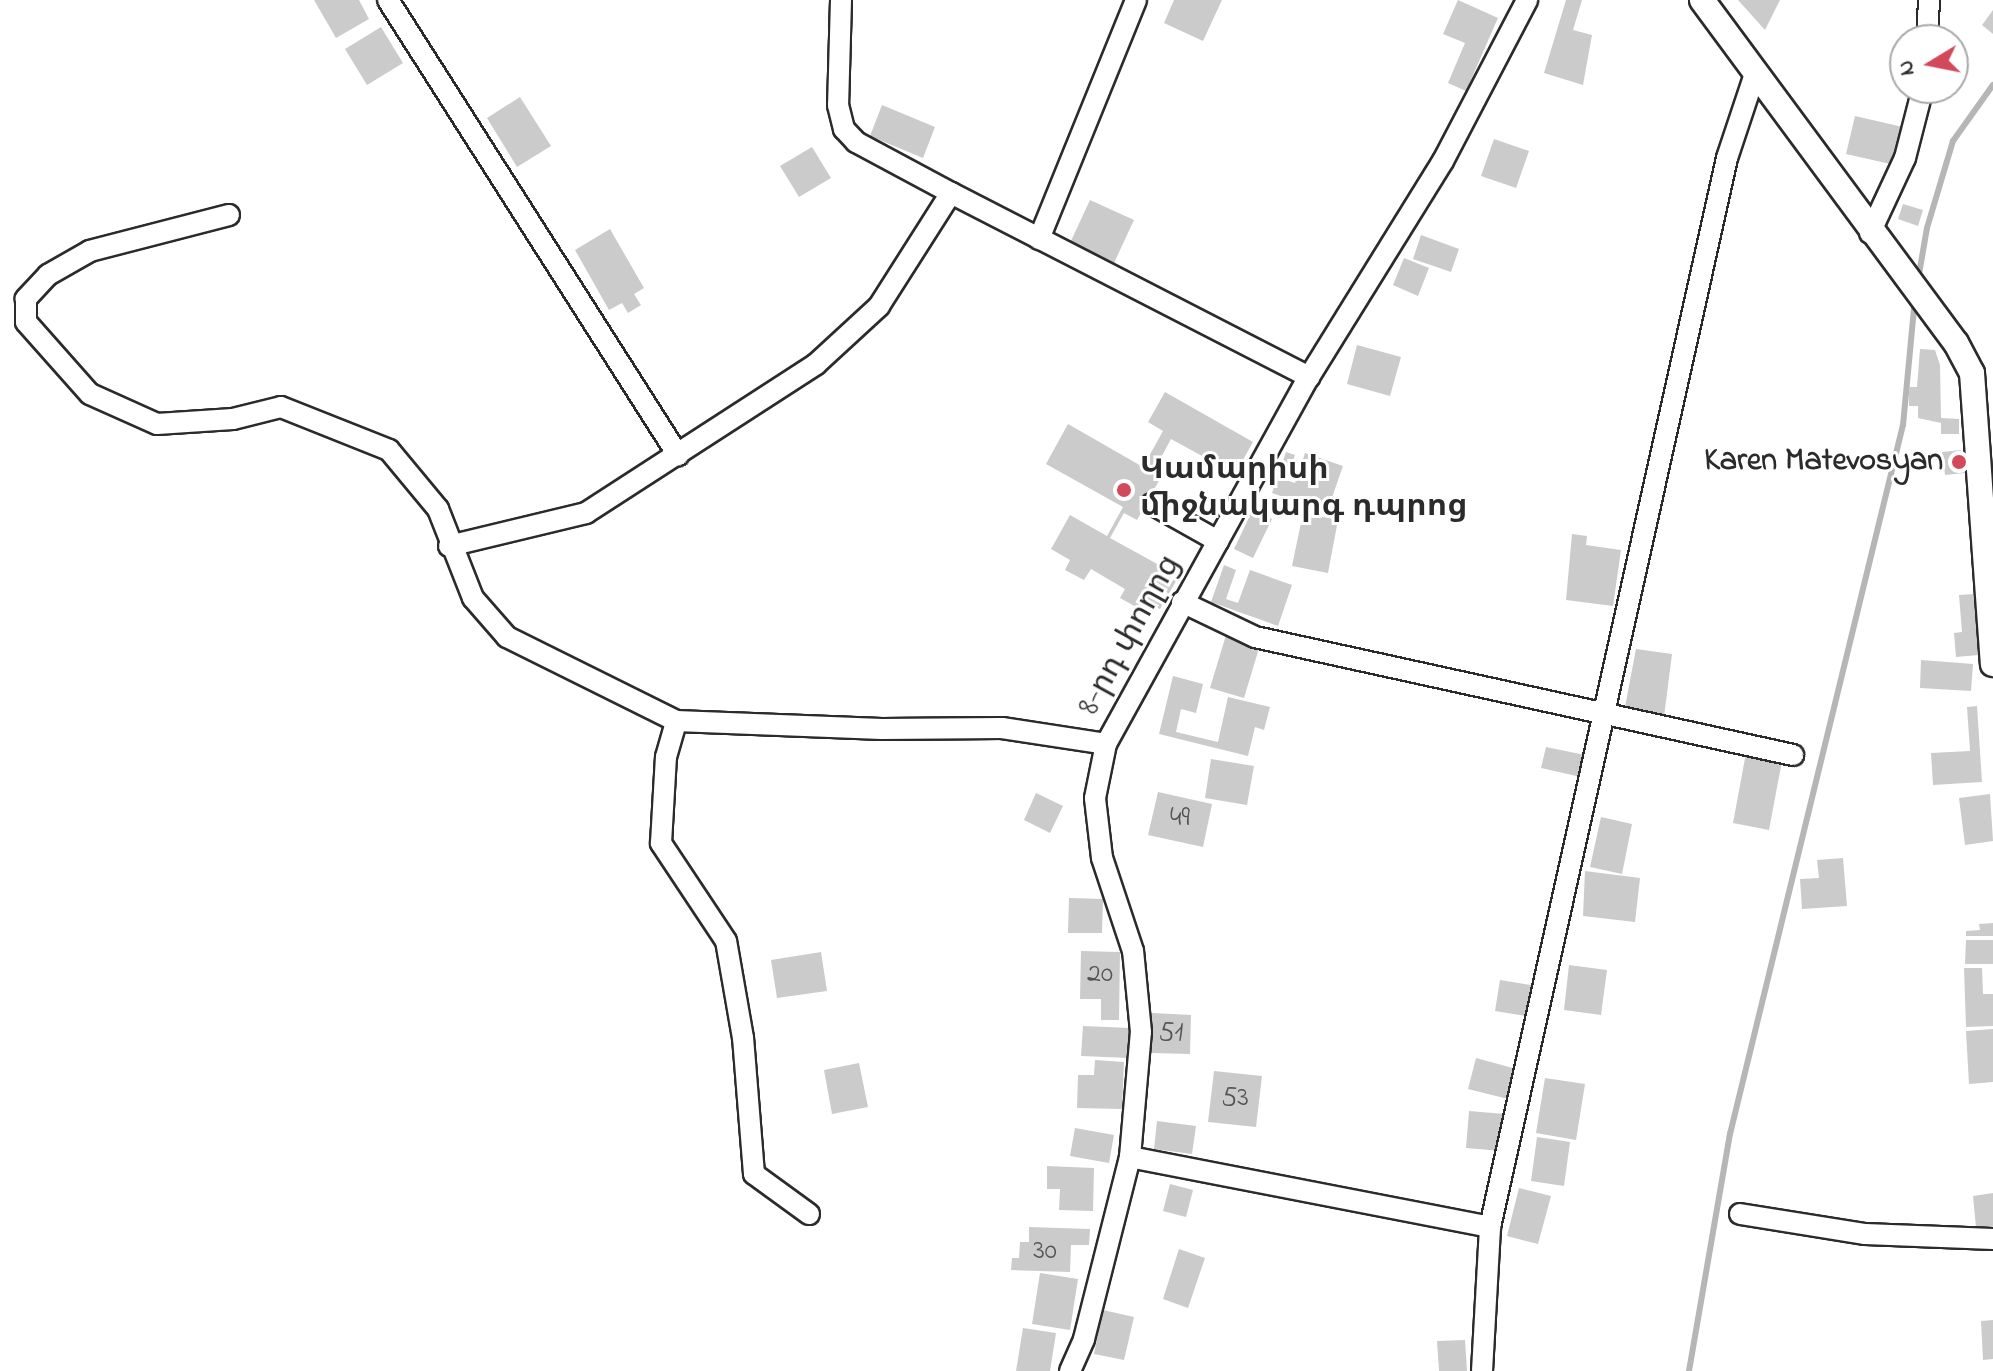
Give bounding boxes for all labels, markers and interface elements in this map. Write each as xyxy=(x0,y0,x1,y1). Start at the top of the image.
north arrow xyxy=(1889,24,1969,104)
text: N xyxy=(1890,58,1924,78)
place label: Karen Matevosyan xyxy=(1704,443,1943,481)
place label: Կամարիսի միջնակարգ դպրոց xyxy=(1140,453,1468,528)
marker: Karen Matevosyan xyxy=(1950,453,1968,471)
marker: Կամարիսի միջնակարգ դպրոց xyxy=(1115,481,1133,499)
street label: 8-րդ փողոց xyxy=(1071,549,1191,723)
house number: 49 xyxy=(1170,802,1190,836)
house number: 20 xyxy=(1087,958,1113,992)
house number: 51 xyxy=(1159,1017,1183,1051)
house number: 53 xyxy=(1221,1082,1249,1116)
house number: 30 xyxy=(1033,1235,1057,1269)

